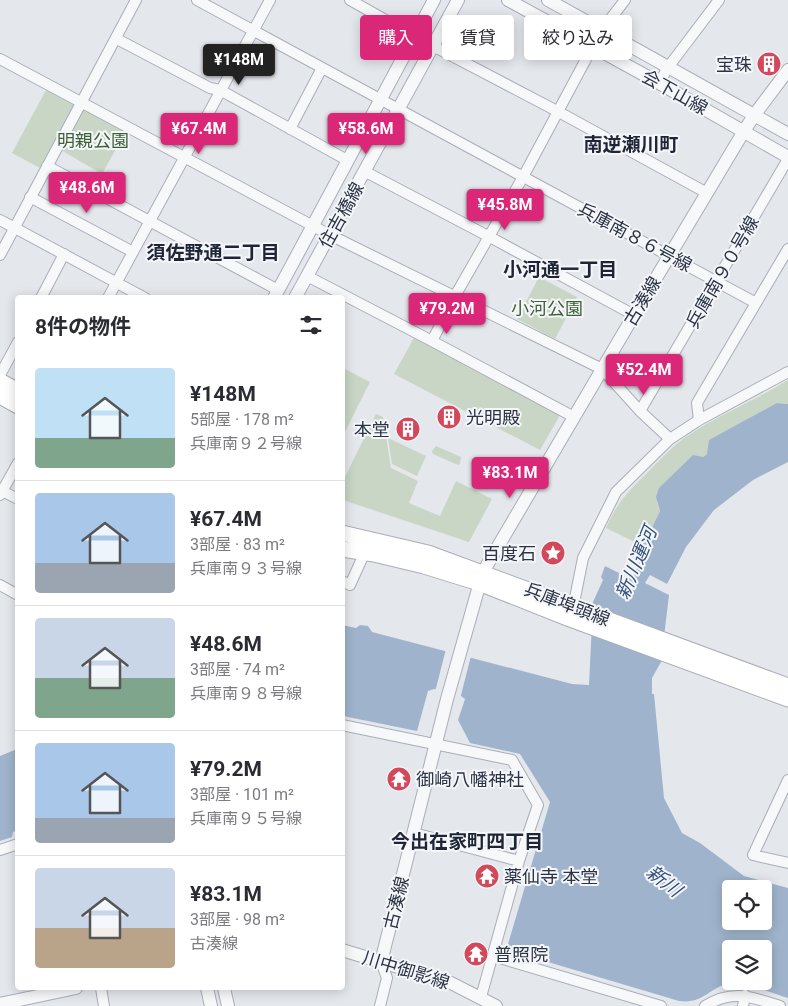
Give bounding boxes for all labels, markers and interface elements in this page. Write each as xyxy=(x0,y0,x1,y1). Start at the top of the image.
chip: 購入 xyxy=(360,15,432,60)
chip: 賃貸 xyxy=(442,15,514,60)
chip: 絞り込み xyxy=(524,15,632,60)
pin: ¥148M xyxy=(204,44,274,86)
text: ¥148M xyxy=(214,50,264,69)
building icon: 宝珠 xyxy=(756,51,782,77)
place label: 宝珠 xyxy=(716,54,752,75)
street label: 会下山線 xyxy=(638,65,712,119)
pin: ¥67.4M xyxy=(158,112,240,155)
pin: ¥58.6M xyxy=(325,112,407,155)
text: ¥67.4M xyxy=(172,119,226,138)
text: ¥58.6M xyxy=(339,119,393,138)
park label: 明親公園 xyxy=(57,130,129,151)
district label: 南逆瀬川町 xyxy=(583,133,679,156)
pin: ¥48.6M xyxy=(46,172,128,214)
text: ¥48.6M xyxy=(60,178,114,197)
street label: 住吉橋線 xyxy=(314,178,368,252)
pin: ¥45.8M xyxy=(464,188,546,231)
text: ¥45.8M xyxy=(478,195,532,214)
street label: 兵庫南８６号線 xyxy=(574,198,696,276)
street label: 兵庫南９０号線 xyxy=(681,212,763,332)
district label: 須佐野通二丁目 xyxy=(146,241,280,264)
district label: 小河通一丁目 xyxy=(503,258,617,281)
street label: 古湊線 xyxy=(619,272,665,330)
pin: ¥79.2M xyxy=(406,292,488,335)
park label: 小河公園 xyxy=(511,298,583,319)
text: ¥79.2M xyxy=(420,299,474,318)
icon: filters xyxy=(297,311,325,339)
text: 8件の物件 xyxy=(35,315,131,339)
pin: ¥52.4M xyxy=(603,354,685,396)
text: ¥52.4M xyxy=(617,360,671,379)
text: ¥148M xyxy=(190,382,256,406)
icon: home xyxy=(75,388,135,448)
building icon: 光明殿 xyxy=(436,404,462,430)
place label: 光明殿 xyxy=(466,407,520,428)
text: 5部屋 · 178 m² xyxy=(190,410,294,429)
building icon: 本堂 xyxy=(395,416,421,442)
place label: 本堂 xyxy=(354,419,390,440)
text: 兵庫南９２号線 xyxy=(190,434,302,453)
pin: ¥83.1M xyxy=(469,456,551,499)
text: ¥83.1M xyxy=(483,463,537,482)
text: ¥67.4M xyxy=(190,507,262,531)
icon: home xyxy=(75,513,135,573)
water label: 新川運河 xyxy=(611,520,663,602)
text: 3部屋 · 83 m² xyxy=(190,535,285,554)
place icon: 百度石 xyxy=(540,540,566,566)
place label: 百度石 xyxy=(482,543,536,564)
text: 兵庫南９３号線 xyxy=(190,559,302,578)
street label: 兵庫埠頭線 xyxy=(521,578,613,630)
text: ¥48.6M xyxy=(190,632,262,656)
icon: home xyxy=(75,638,135,698)
text: 3部屋 · 74 m² xyxy=(190,660,285,679)
text: 兵庫南９８号線 xyxy=(190,684,302,703)
text: ¥79.2M xyxy=(190,757,262,781)
icon: home xyxy=(75,763,135,823)
temple icon: 御崎八幡神社 xyxy=(386,766,412,792)
place label: 御崎八幡神社 xyxy=(416,769,524,790)
text: 3部屋 · 101 m² xyxy=(190,785,294,804)
text: 兵庫南９５号線 xyxy=(190,809,302,828)
district label: 今出在家町四丁目 xyxy=(391,830,543,853)
water label: 新川 xyxy=(642,860,688,903)
temple icon: 薬仙寺 本堂 xyxy=(474,863,500,889)
place label: 薬仙寺 本堂 xyxy=(504,866,598,887)
street label: 古湊線 xyxy=(379,874,413,932)
map controls xyxy=(722,880,772,990)
button: locate xyxy=(722,880,772,930)
text: ¥83.1M xyxy=(190,882,262,906)
icon: home xyxy=(75,888,135,948)
text: 3部屋 · 98 m² xyxy=(190,910,285,929)
text: 古湊線 xyxy=(190,934,238,953)
button: layers xyxy=(722,940,772,990)
temple icon: 普照院 xyxy=(463,941,489,967)
place label: 普照院 xyxy=(494,944,548,965)
street label: 川中御影線 xyxy=(360,947,452,993)

